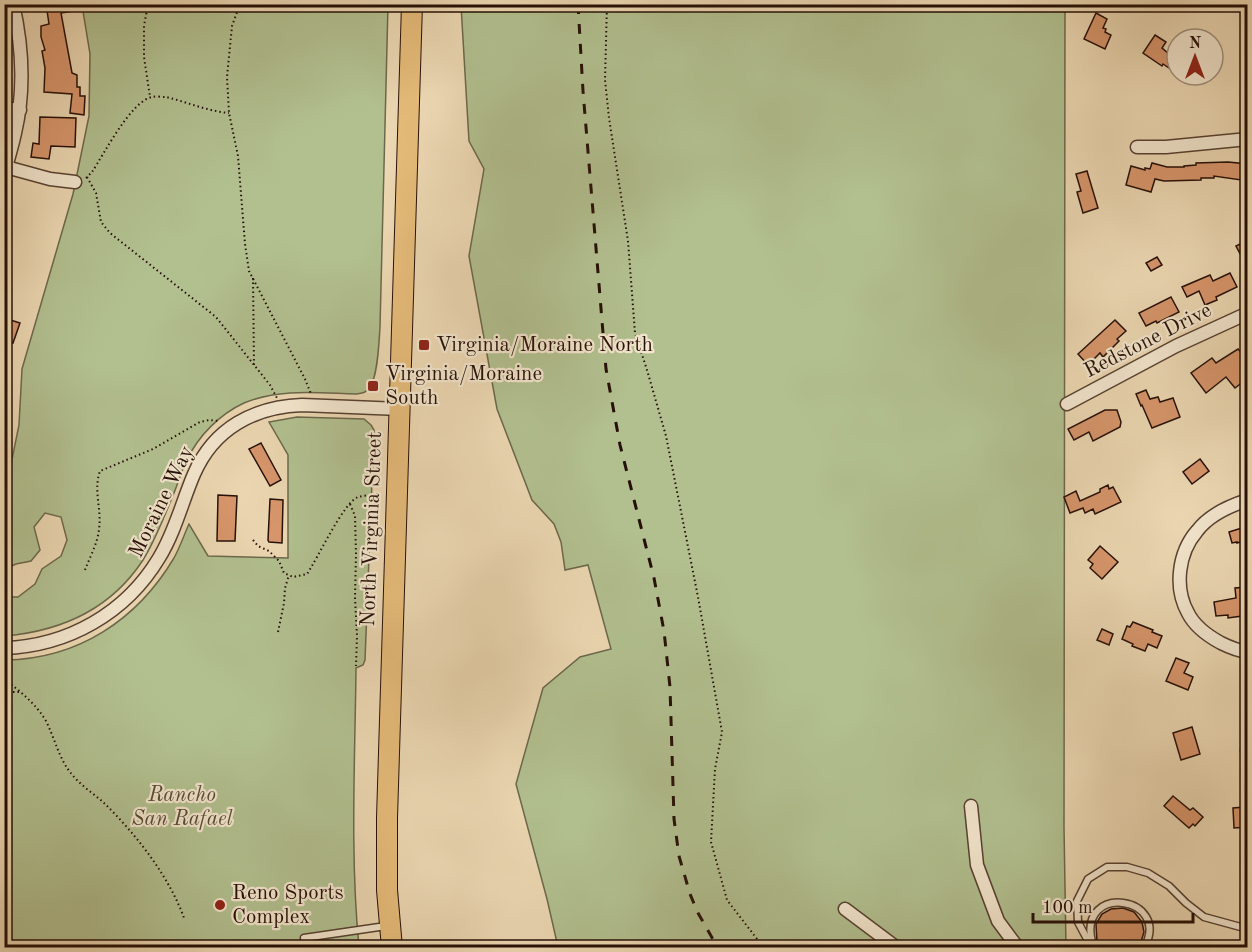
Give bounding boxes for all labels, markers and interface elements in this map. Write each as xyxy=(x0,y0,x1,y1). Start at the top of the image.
north arrow xyxy=(1165,27,1225,87)
text: N xyxy=(1189,36,1202,52)
street label: Redstone Drive xyxy=(1081,300,1215,382)
place label: Virginia/Moraine North xyxy=(436,335,653,356)
marker: Virginia/Moraine North xyxy=(417,338,431,352)
place label: Virginia/Moraine South xyxy=(385,364,542,409)
marker: Virginia/Moraine South xyxy=(366,379,380,393)
street label: North Virginia Street xyxy=(358,431,386,627)
street label: Moraine Way xyxy=(126,443,198,561)
park label: Rancho San Rafael xyxy=(131,785,233,830)
place label: Reno Sports Complex xyxy=(232,883,344,928)
scale bar xyxy=(1033,886,1194,924)
marker: Reno Sports Complex xyxy=(213,898,227,912)
text: 100 m xyxy=(1042,899,1093,917)

